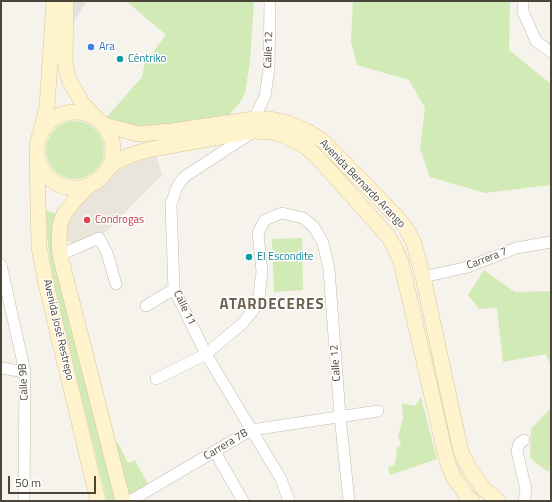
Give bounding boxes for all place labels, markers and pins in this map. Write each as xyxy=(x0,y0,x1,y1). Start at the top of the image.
place label: Ara xyxy=(99,40,115,54)
marker: Ara xyxy=(86,42,96,52)
place label: Céntriko xyxy=(128,52,166,66)
marker: Céntriko xyxy=(115,54,125,64)
place label: Condrogas xyxy=(95,213,144,227)
marker: Condrogas xyxy=(82,215,92,225)
place label: El Escondite xyxy=(257,250,313,264)
marker: El Escondite xyxy=(244,252,254,262)

